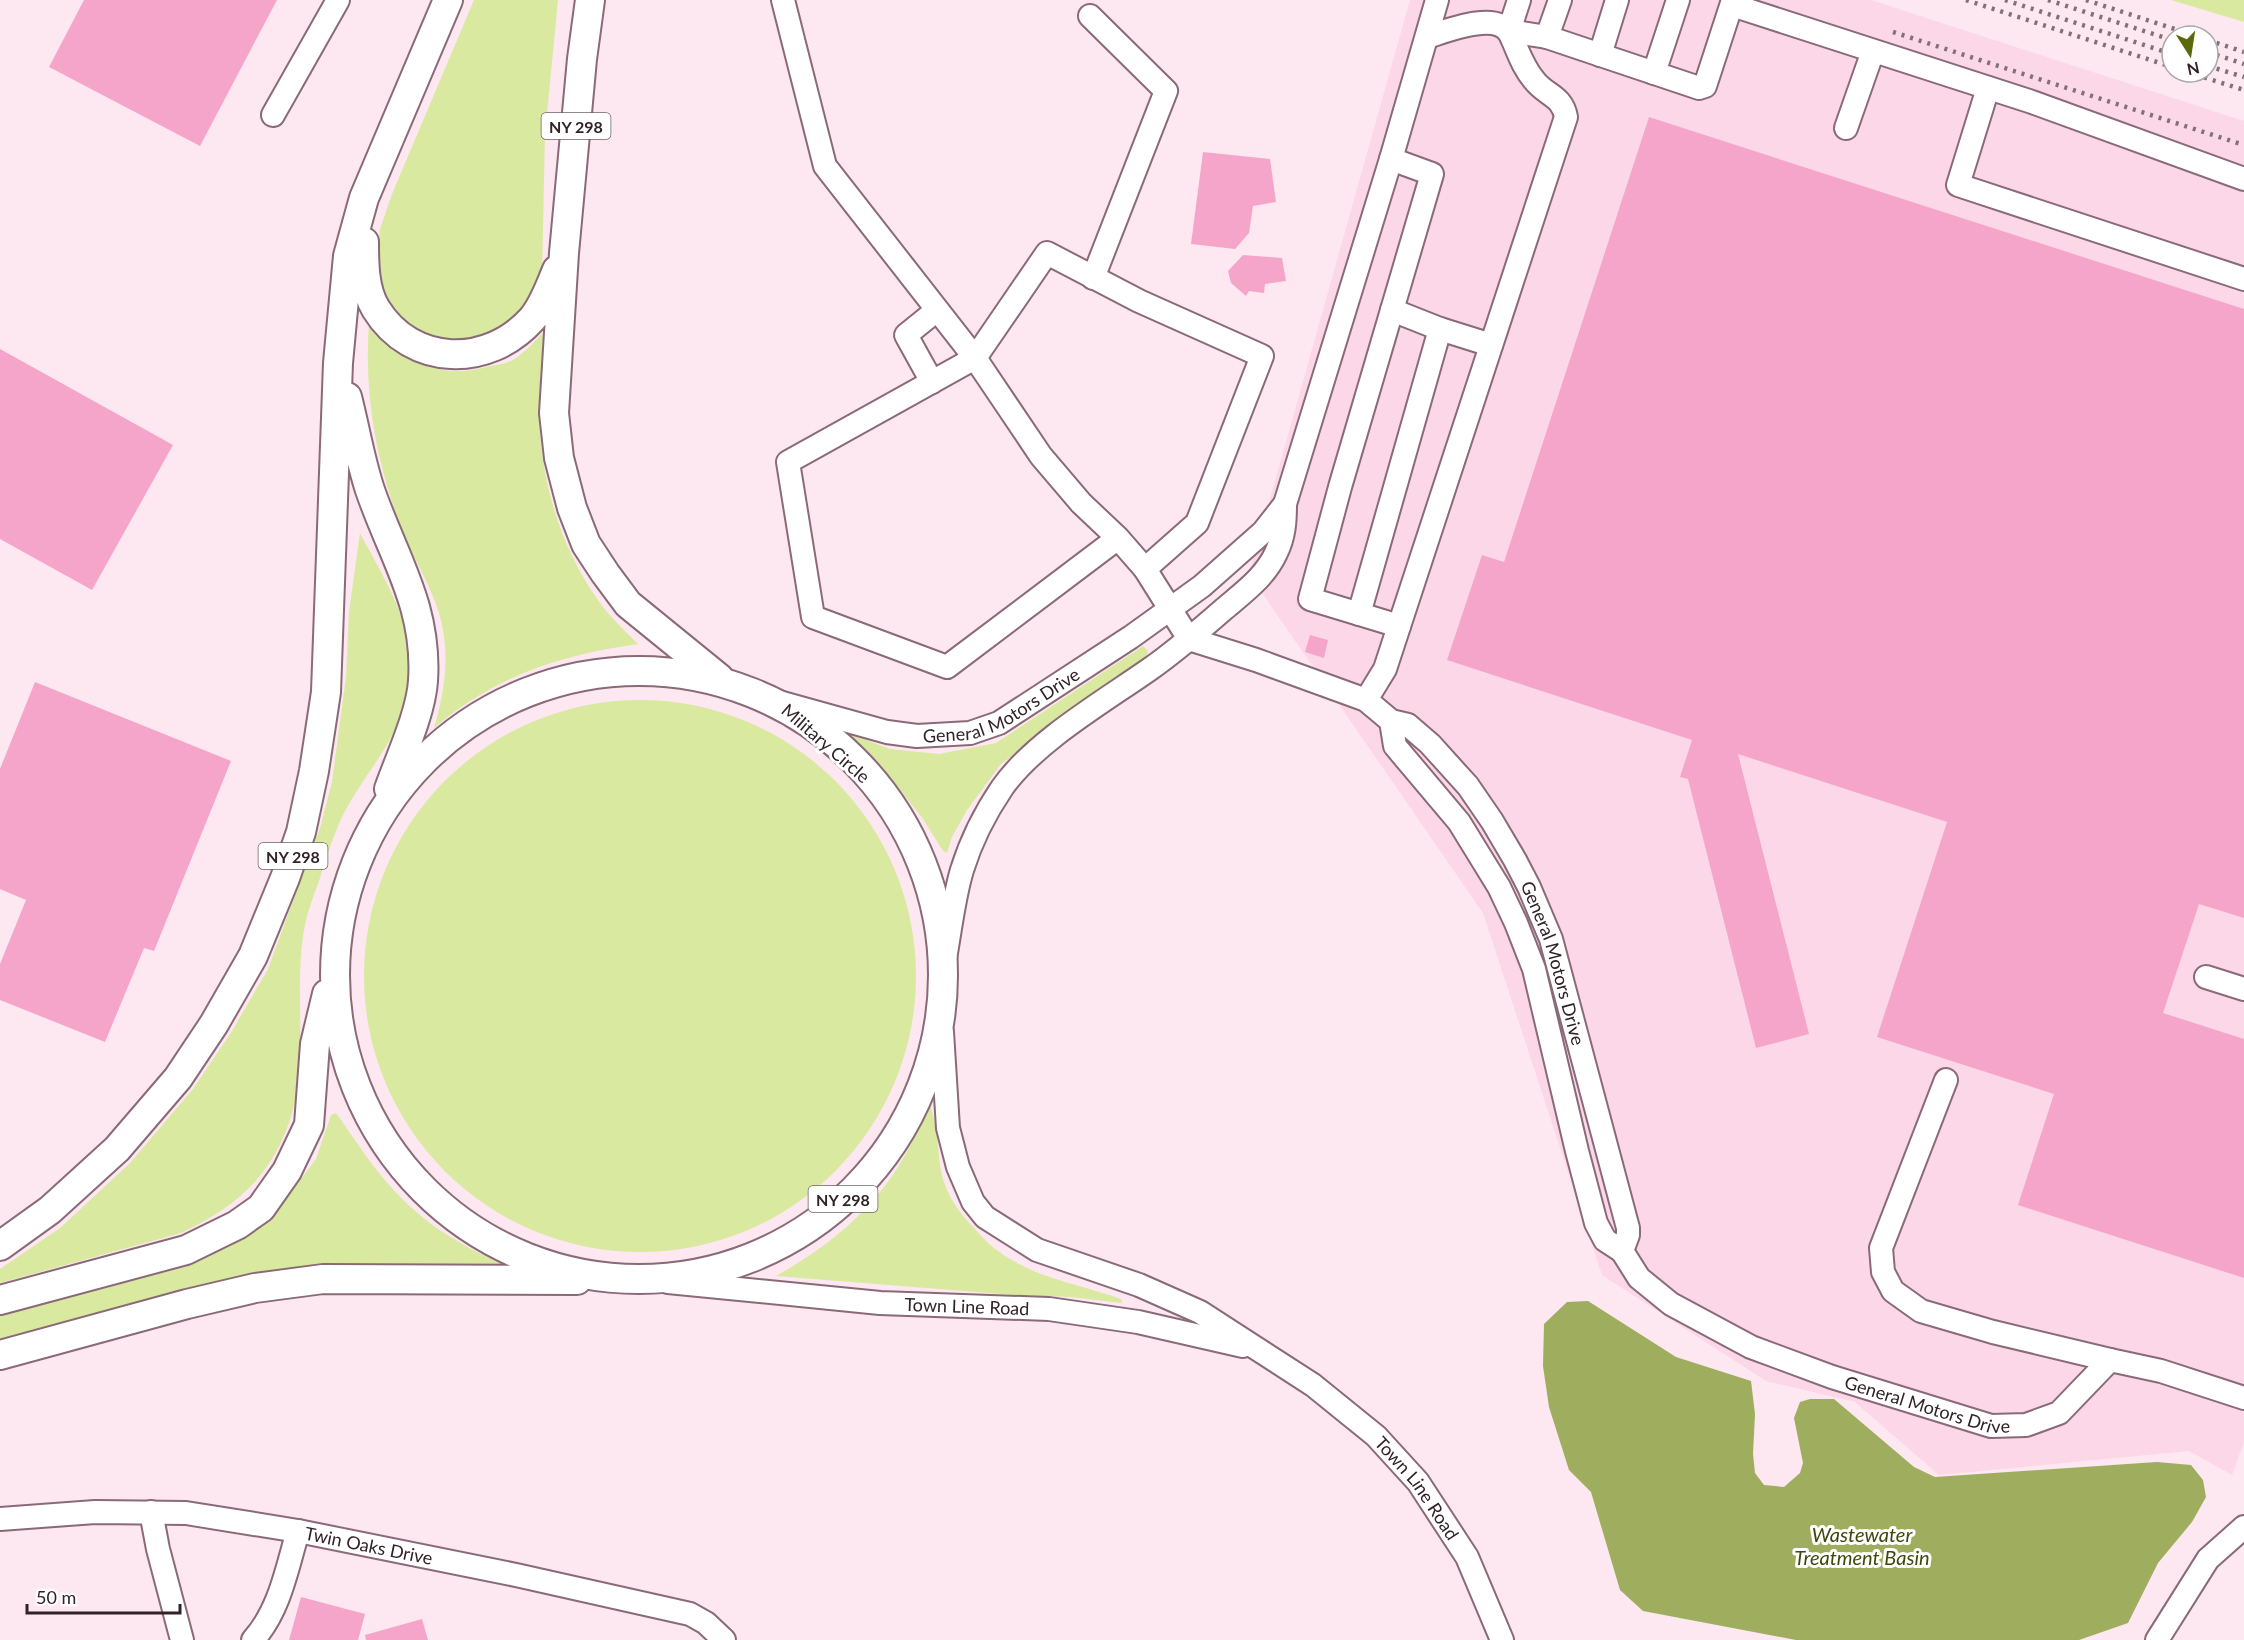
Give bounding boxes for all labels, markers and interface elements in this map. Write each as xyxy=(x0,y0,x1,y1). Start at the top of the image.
north arrow xyxy=(2160,24,2220,84)
text: N xyxy=(2185,59,2201,80)
road number: NY 298 xyxy=(542,113,610,139)
street label: General Motors Drive xyxy=(922,663,1083,747)
street label: Military Circle xyxy=(777,699,875,787)
road number: NY 298 xyxy=(258,843,328,869)
street label: General Motors Drive xyxy=(1517,877,1590,1047)
road number: NY 298 xyxy=(808,1186,878,1212)
street label: Town Line Road xyxy=(904,1293,1030,1319)
street label: General Motors Drive xyxy=(1842,1371,2010,1437)
street label: Town Line Road xyxy=(1371,1432,1464,1544)
street label: Twin Oaks Drive xyxy=(303,1522,435,1569)
water label: Wastewater Treatment Basin xyxy=(1794,1522,1930,1569)
scale bar xyxy=(27,1577,180,1615)
text: 50 m xyxy=(36,1586,76,1608)

